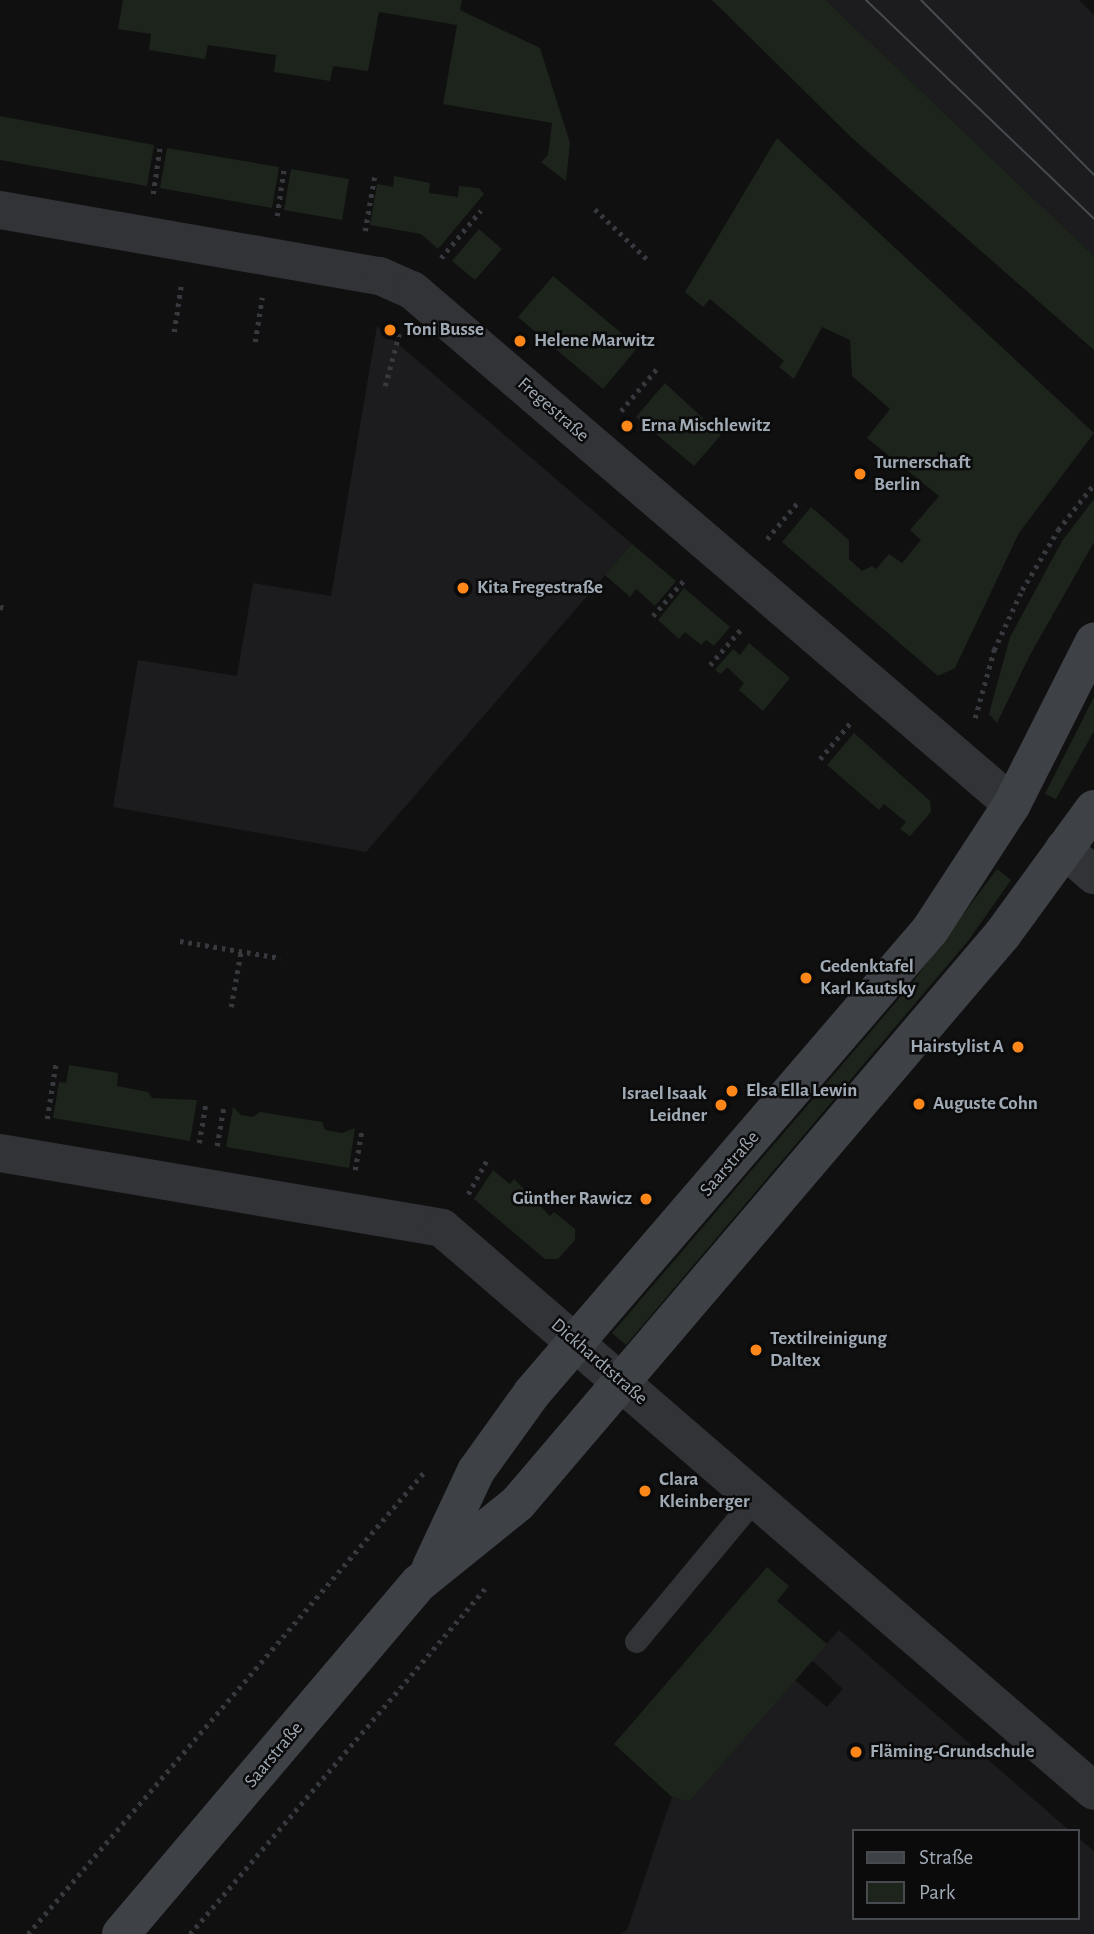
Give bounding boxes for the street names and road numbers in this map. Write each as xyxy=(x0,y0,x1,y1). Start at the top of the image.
street label: Fregestraße xyxy=(513,373,593,447)
street label: Saarstraße xyxy=(695,1127,765,1201)
street label: Dickhardtstraße xyxy=(546,1314,652,1410)
street label: Saarstraße xyxy=(240,1717,308,1793)

